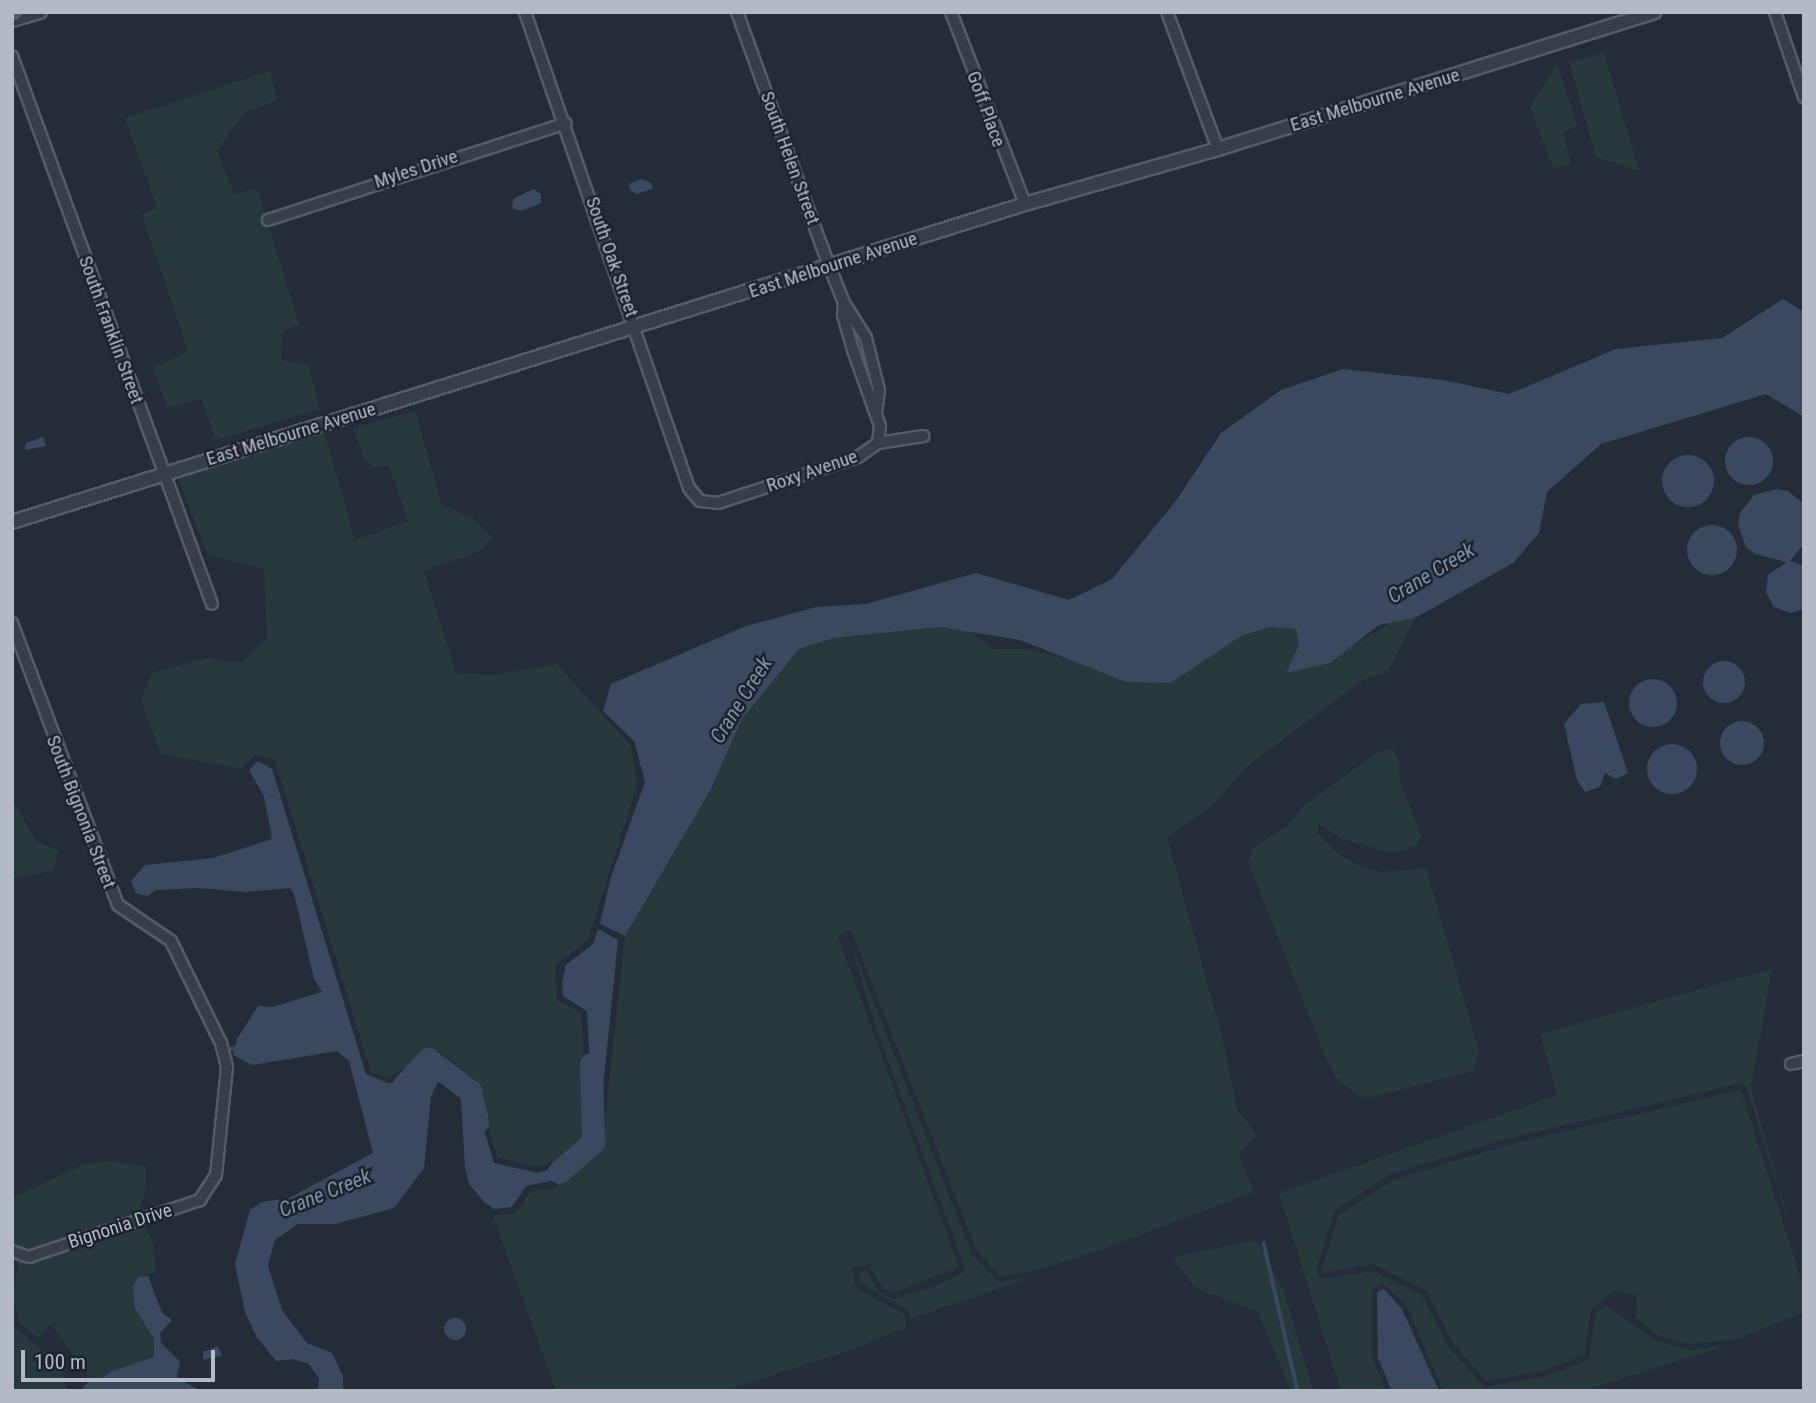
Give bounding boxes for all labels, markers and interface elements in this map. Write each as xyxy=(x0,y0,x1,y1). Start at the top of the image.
street label: East Melbourne Avenue xyxy=(1288,63,1462,137)
street label: Goff Place xyxy=(962,68,1010,150)
street label: South Helen Street xyxy=(755,88,825,228)
street label: Myles Drive xyxy=(371,145,461,193)
street label: South Oak Street xyxy=(581,194,643,320)
street label: East Melbourne Avenue xyxy=(746,227,920,303)
street label: South Franklin Street xyxy=(74,253,148,407)
street label: East Melbourne Avenue xyxy=(204,397,378,471)
street label: Roxy Avenue xyxy=(763,445,861,497)
water label: Crane Creek xyxy=(1383,537,1479,609)
water label: Crane Creek xyxy=(705,652,777,748)
street label: South Bignonia Street xyxy=(41,732,121,892)
water label: Crane Creek xyxy=(275,1163,375,1223)
street label: Bignonia Drive xyxy=(65,1199,175,1253)
scale bar xyxy=(24,1336,219,1380)
text: 100 m xyxy=(34,1350,86,1374)

